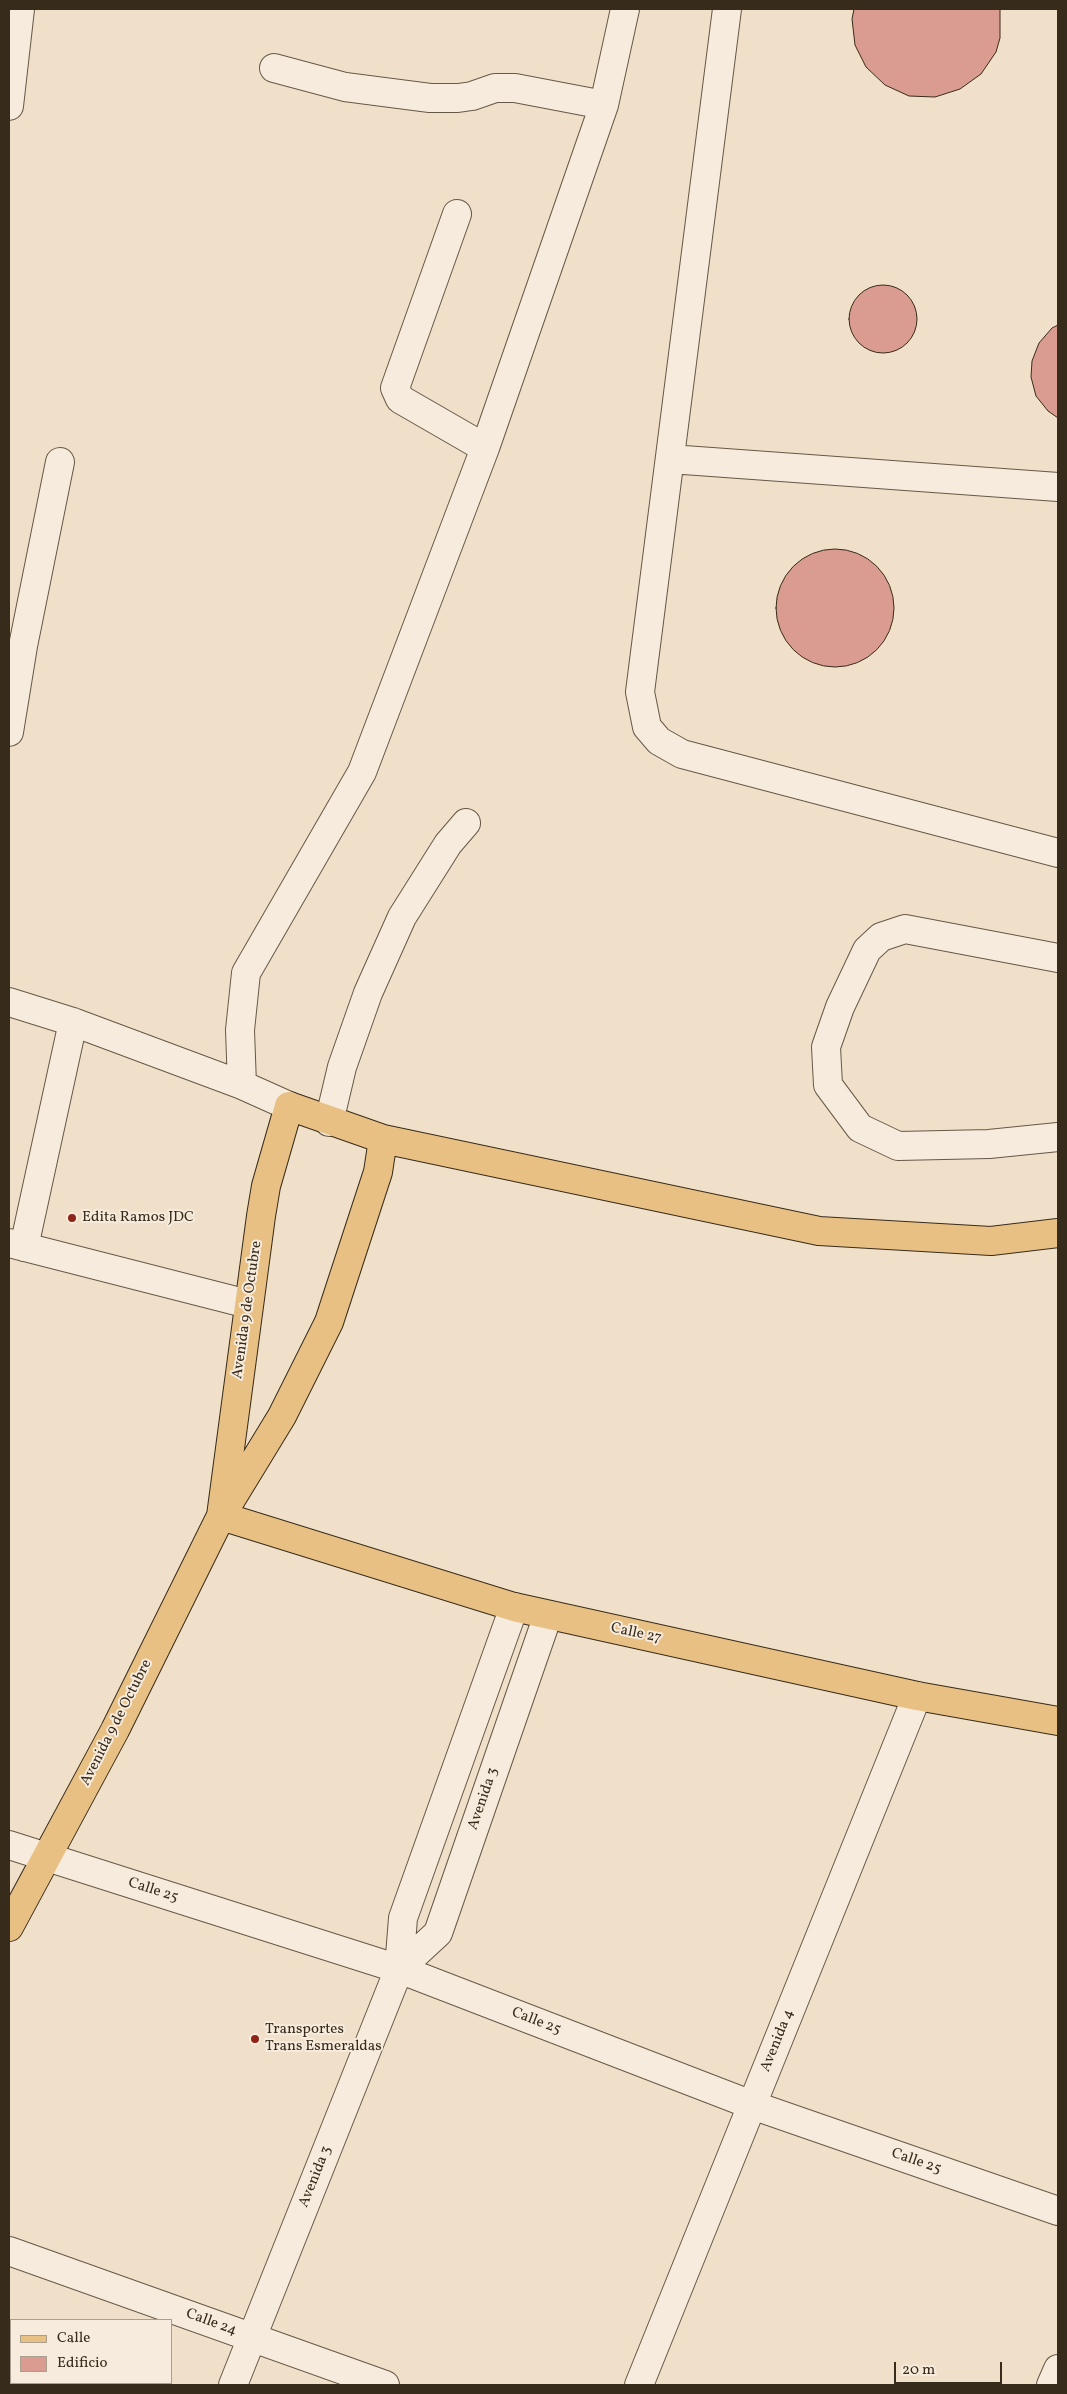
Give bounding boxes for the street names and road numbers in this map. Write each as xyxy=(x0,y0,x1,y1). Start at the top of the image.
street label: Avenida 9 de Octubre xyxy=(229,1240,267,1380)
street label: Calle 27 xyxy=(609,1620,663,1648)
street label: Avenida 9 de Octubre xyxy=(77,1657,157,1789)
street label: Avenida 3 xyxy=(465,1766,503,1832)
street label: Calle 25 xyxy=(126,1874,180,1908)
street label: Calle 25 xyxy=(509,2004,563,2040)
street label: Avenida 4 xyxy=(757,2007,799,2075)
street label: Avenida 3 xyxy=(296,2144,336,2210)
street label: Calle 25 xyxy=(889,2145,943,2179)
street label: Calle 24 xyxy=(183,2305,239,2341)

